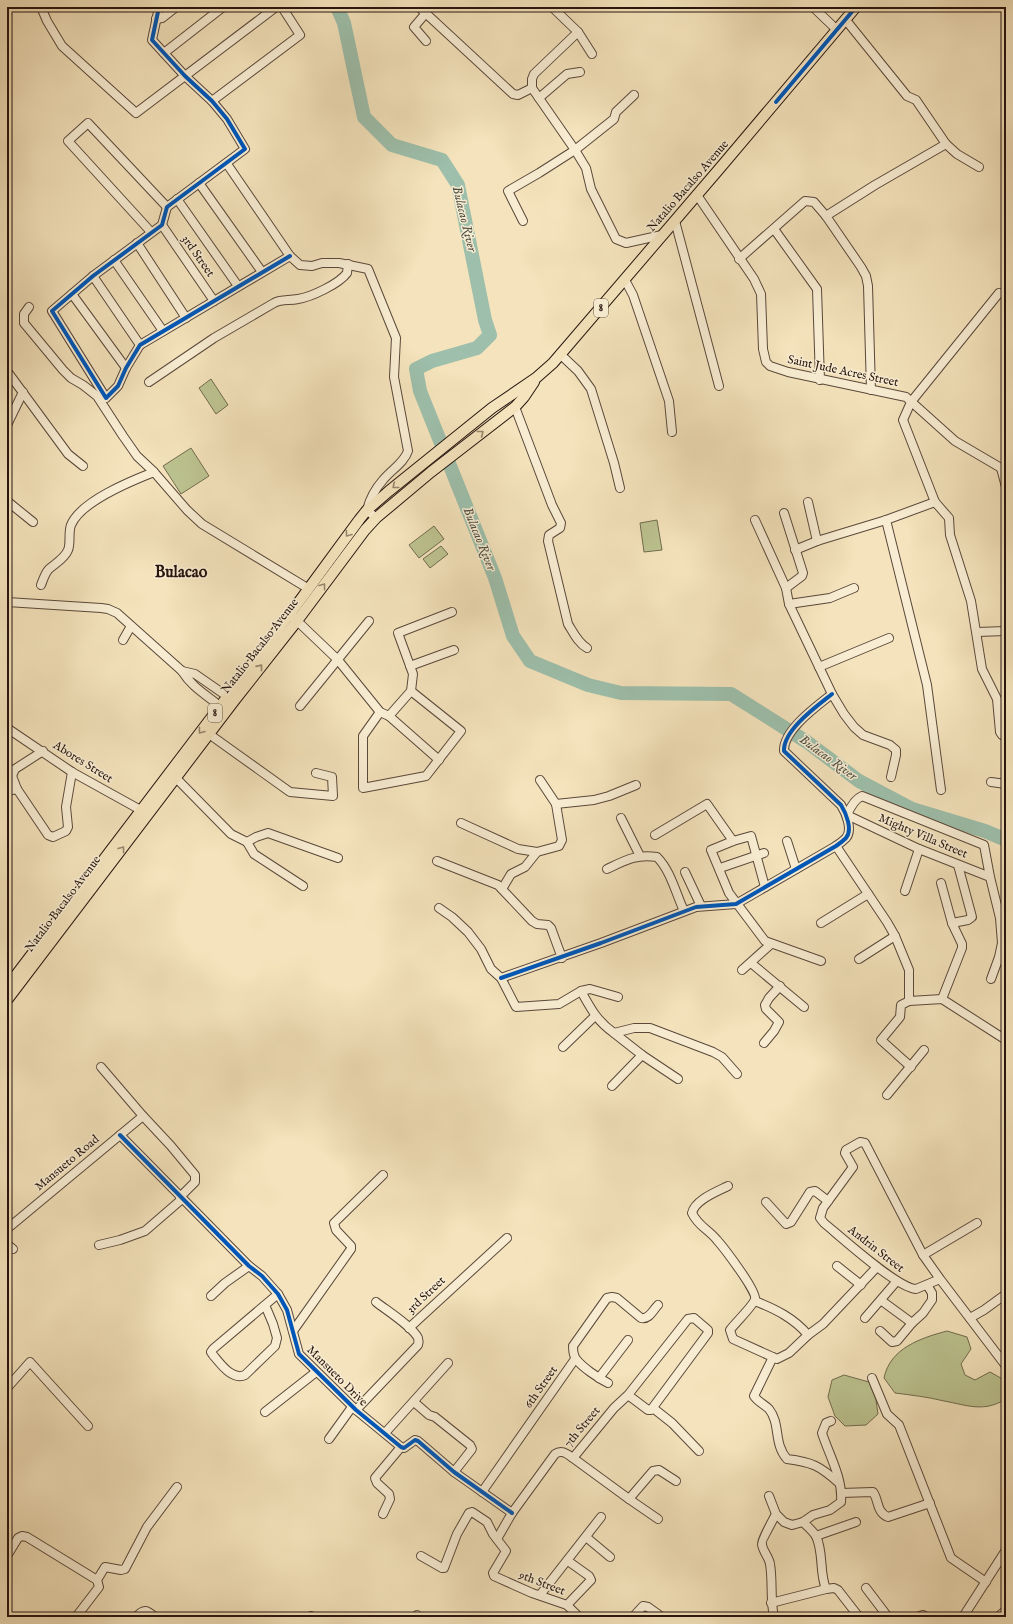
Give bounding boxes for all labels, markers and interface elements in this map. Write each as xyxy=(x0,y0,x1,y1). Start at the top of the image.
street label: Natalio Bacalso Avenue xyxy=(644,137,732,235)
water label: Bulacao River xyxy=(448,184,481,254)
street label: 3rd Street xyxy=(178,232,218,280)
road number: 8 xyxy=(594,299,608,317)
street label: Saint Jude Acres Street xyxy=(786,352,900,391)
one-way arrow xyxy=(477,431,484,438)
one-way arrow xyxy=(392,482,399,489)
water label: Bulacao River xyxy=(459,505,500,574)
one-way arrow xyxy=(345,530,353,537)
district label: Bulacao xyxy=(155,563,208,583)
one-way arrow xyxy=(318,583,325,590)
street label: Natalio Bacalso Avenue xyxy=(218,595,302,697)
one-way arrow xyxy=(256,665,263,672)
road number: 8 xyxy=(208,704,222,722)
one-way arrow xyxy=(199,726,206,733)
water label: Bulacao River xyxy=(796,731,861,785)
street label: Abores Street xyxy=(50,737,116,786)
street label: Mighty Villa Street xyxy=(876,810,970,862)
one-way arrow xyxy=(117,846,124,853)
street label: Natalio Bacalso Avenue xyxy=(22,852,104,955)
street label: Mansueto Road xyxy=(32,1131,103,1194)
street label: Andrin Street xyxy=(844,1222,907,1276)
street label: 3rd Street xyxy=(403,1273,449,1317)
street label: Mansueto Drive xyxy=(303,1342,371,1410)
street label: 6th Street xyxy=(521,1363,561,1411)
street label: 7th Street xyxy=(561,1404,603,1450)
street label: 9th Street xyxy=(516,1567,567,1599)

